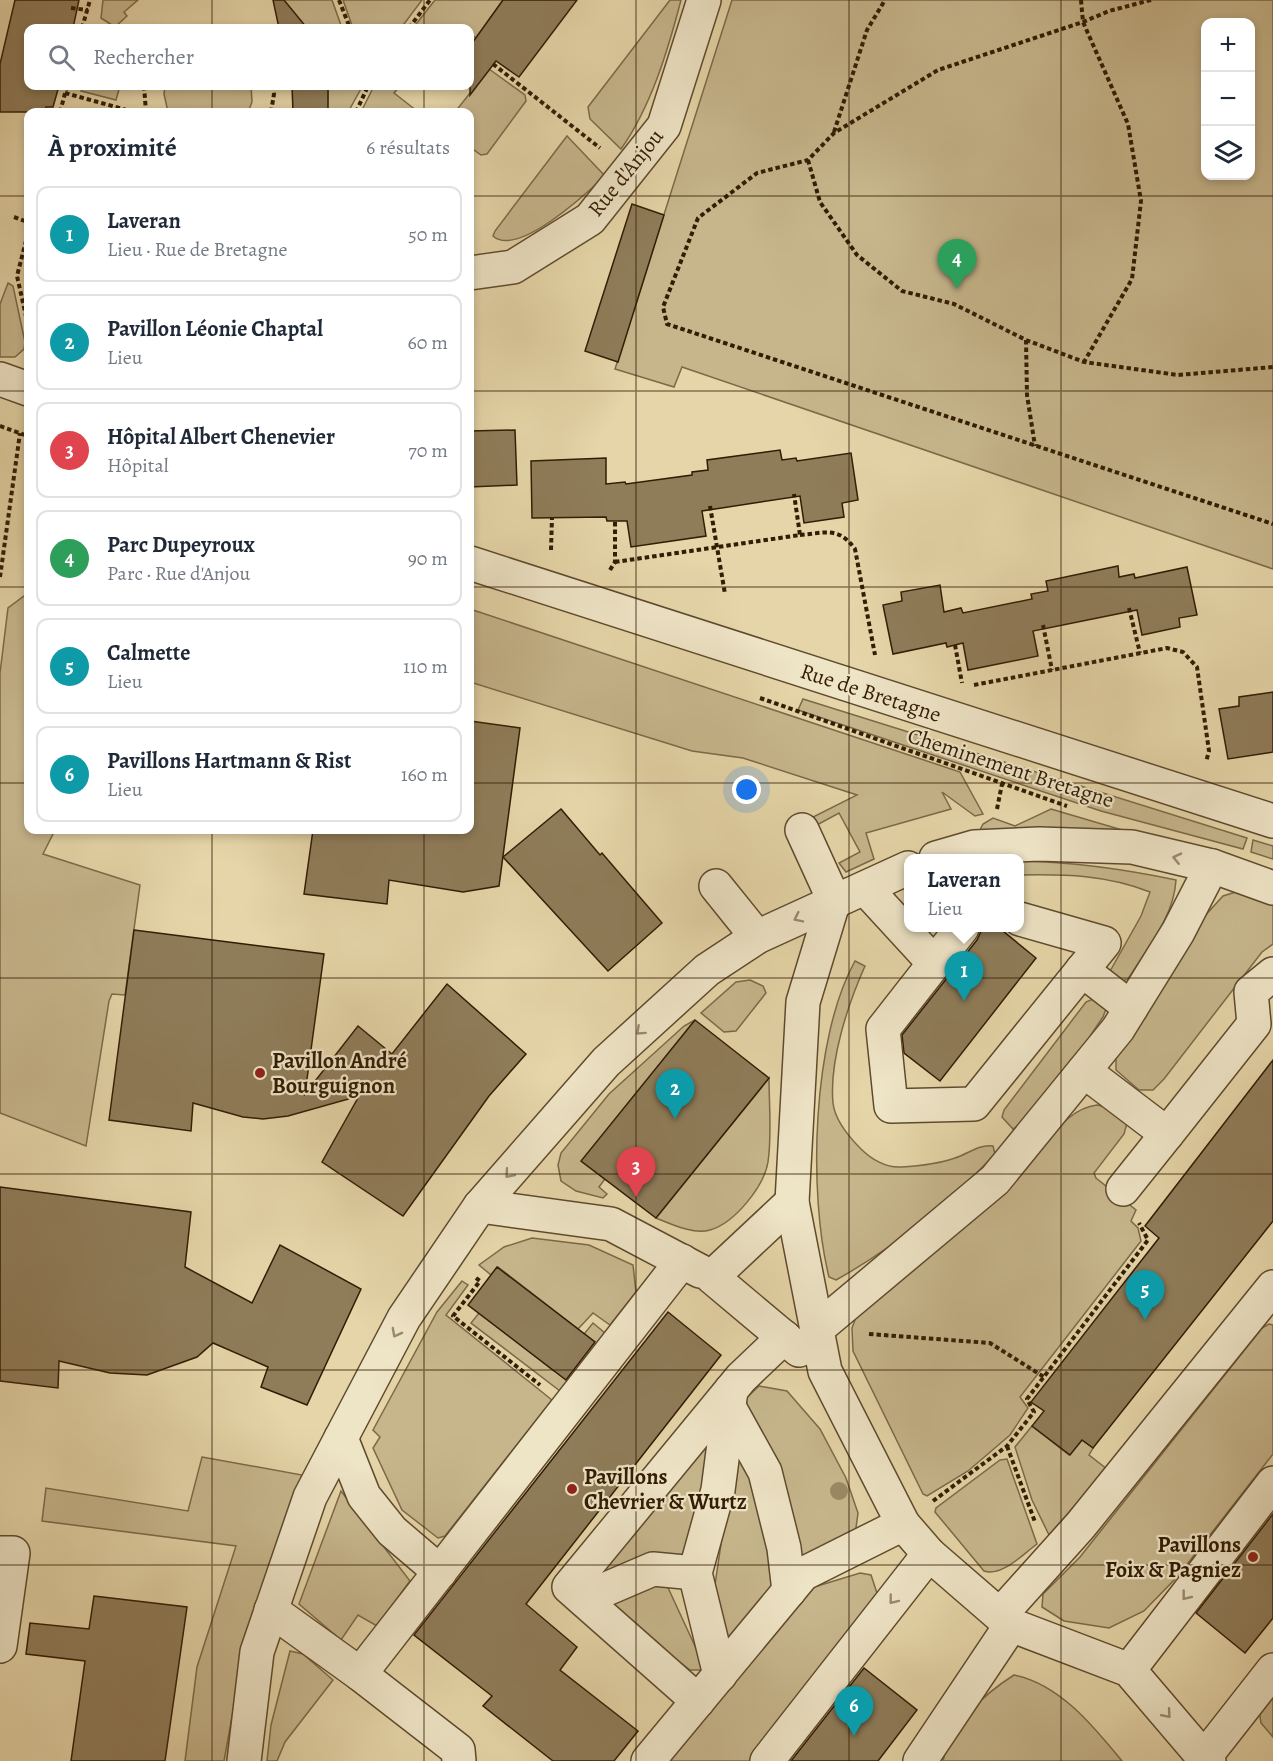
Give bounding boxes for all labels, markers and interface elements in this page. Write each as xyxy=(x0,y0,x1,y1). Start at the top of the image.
map controls xyxy=(1201,18,1255,180)
button: + xyxy=(1201,18,1255,72)
search box xyxy=(24,24,474,90)
icon: search xyxy=(45,41,78,74)
text: Rechercher xyxy=(93,42,194,72)
button: − xyxy=(1201,72,1255,126)
street label: Rue d'Anjou xyxy=(581,122,671,223)
button: layers xyxy=(1201,126,1255,180)
text: À proximité xyxy=(48,130,177,165)
text: 6 résultats xyxy=(366,134,450,161)
text: Laveran xyxy=(107,206,181,236)
text: 1 xyxy=(66,221,73,248)
text: 50 m xyxy=(408,221,448,248)
text: Lieu · Rue de Bretagne xyxy=(107,236,287,263)
pin: 4 xyxy=(938,240,976,289)
text: Pavillon Léonie Chaptal xyxy=(107,314,323,344)
text: 2 xyxy=(65,329,74,356)
text: 60 m xyxy=(408,329,448,356)
text: Lieu xyxy=(107,344,143,371)
text: Hôpital Albert Chenevier xyxy=(107,422,335,452)
text: 3 xyxy=(65,437,74,464)
text: 70 m xyxy=(408,437,448,464)
text: Hôpital xyxy=(107,452,169,479)
text: Parc Dupeyroux xyxy=(107,530,255,560)
text: 4 xyxy=(65,545,74,572)
text: 90 m xyxy=(408,545,448,572)
text: Parc · Rue d'Anjou xyxy=(107,560,250,587)
text: Calmette xyxy=(107,638,190,668)
text: 5 xyxy=(65,653,74,680)
text: 110 m xyxy=(403,653,448,680)
street label: Rue de Bretagne xyxy=(796,656,945,730)
text: Lieu xyxy=(107,668,143,695)
street label: Cheminement Bretagne xyxy=(904,720,1118,815)
text: Pavillons Hartmann & Rist xyxy=(107,746,351,776)
text: 6 xyxy=(65,761,74,788)
text: 160 m xyxy=(401,761,448,788)
your location xyxy=(732,775,761,804)
text: Lieu xyxy=(107,776,143,803)
one-way arrow xyxy=(1172,852,1182,865)
popup xyxy=(904,854,1024,932)
text: Laveran xyxy=(927,865,1001,895)
text: Lieu xyxy=(927,895,963,922)
one-way arrow xyxy=(793,910,804,922)
pin: 1 xyxy=(944,952,984,1001)
one-way arrow xyxy=(637,1023,648,1034)
place label: Pavillon André Bourguignon xyxy=(272,1046,407,1101)
marker: Pavillon André Bourguignon xyxy=(253,1066,267,1080)
pin: 2 xyxy=(656,1070,694,1119)
pin: 3 xyxy=(616,1148,656,1197)
one-way arrow xyxy=(505,1167,516,1178)
pin: 5 xyxy=(1126,1270,1164,1320)
one-way arrow xyxy=(392,1327,403,1337)
place label: Pavillons Chevrier & Wurtz xyxy=(584,1462,747,1517)
marker: Pavillons Chevrier & Wurtz xyxy=(565,1482,579,1496)
place label: Pavillons Foix & Pagniez xyxy=(1105,1530,1241,1585)
marker: Pavillons Foix & Pagniez xyxy=(1246,1550,1260,1564)
one-way arrow xyxy=(1182,1589,1193,1600)
one-way arrow xyxy=(890,1594,901,1605)
pin: 6 xyxy=(834,1686,874,1736)
one-way arrow xyxy=(1159,1707,1170,1718)

